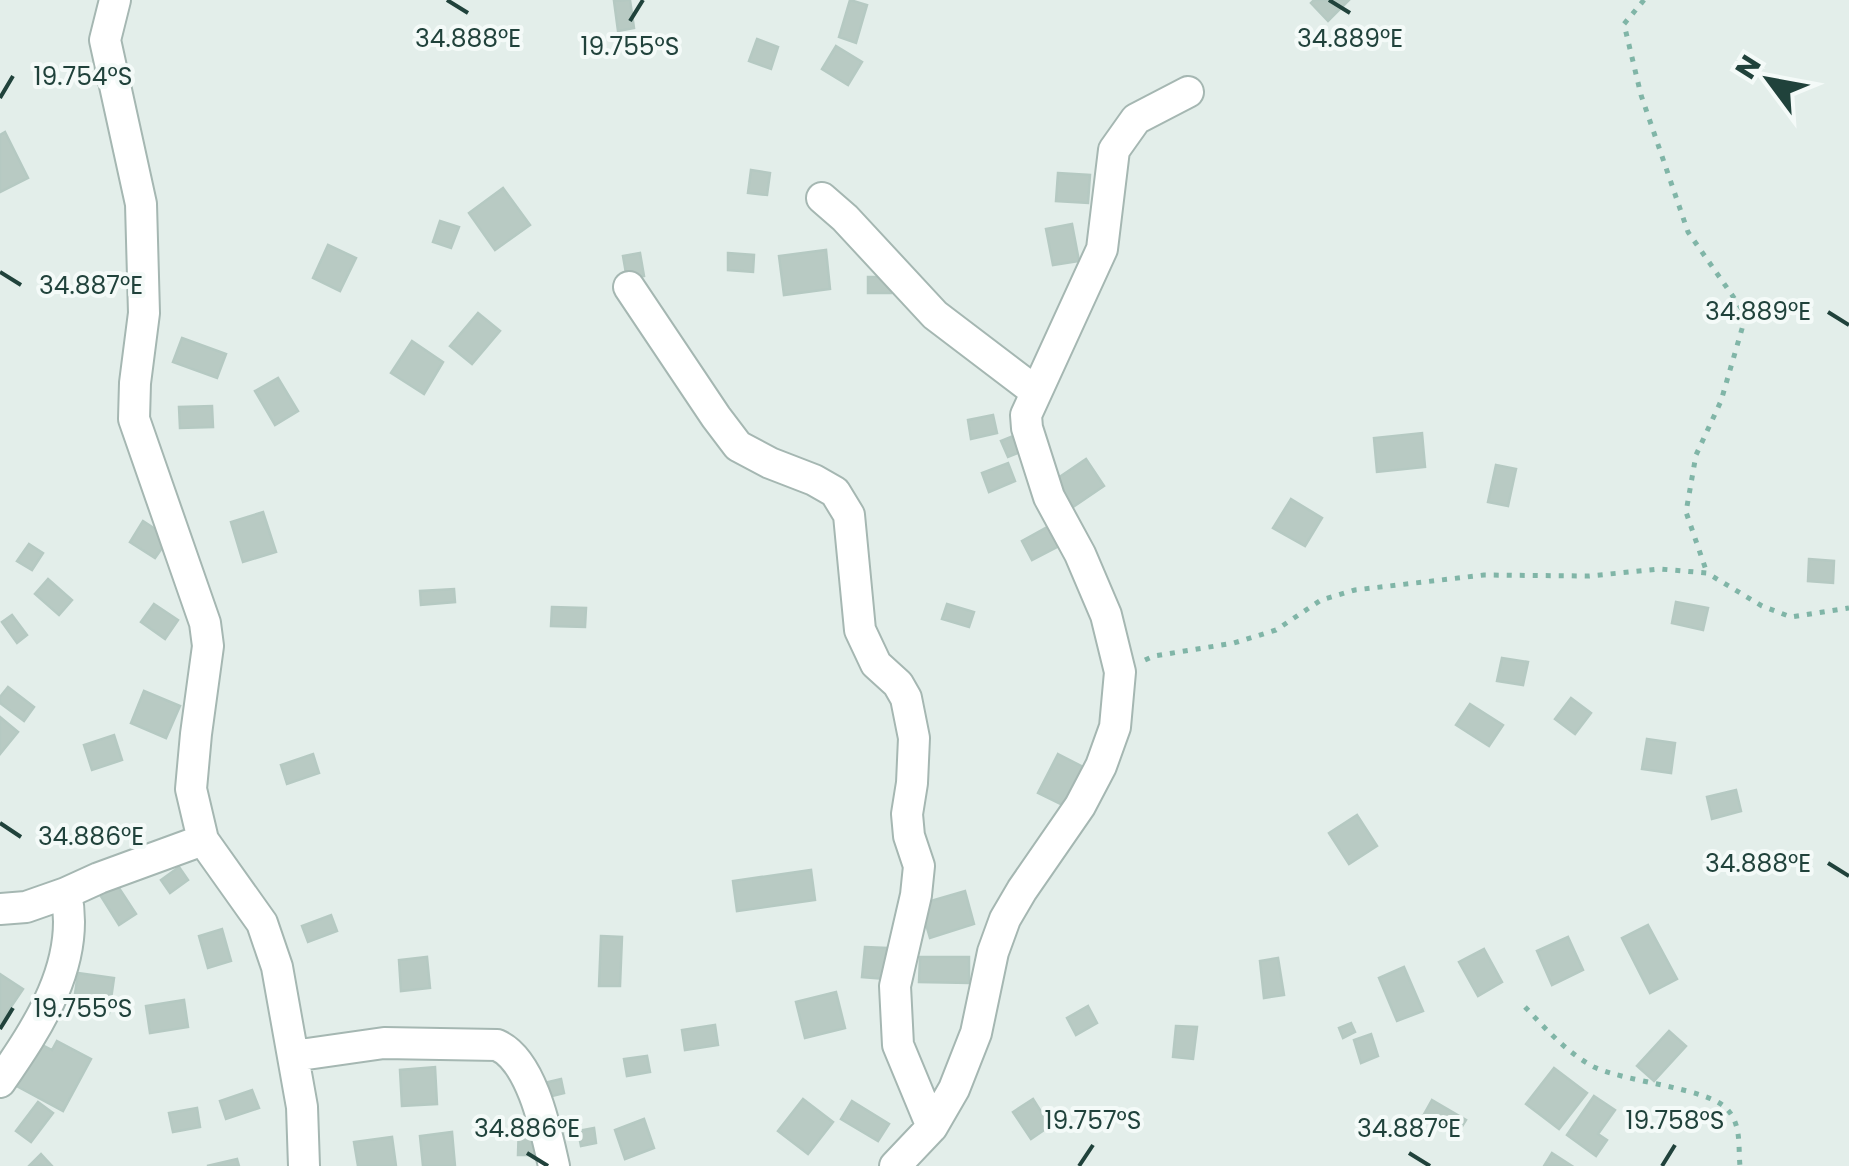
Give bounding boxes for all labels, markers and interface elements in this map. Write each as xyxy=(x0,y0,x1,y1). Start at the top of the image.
text: 34.888°E xyxy=(415,21,521,56)
text: 34.889°E xyxy=(1297,21,1403,56)
text: 19.755°S xyxy=(581,29,679,64)
north arrow xyxy=(1719,30,1819,130)
text: N xyxy=(1726,48,1770,86)
text: 19.754°S xyxy=(33,59,133,94)
text: 34.887°E xyxy=(39,268,143,303)
text: 34.889°E xyxy=(1705,294,1811,329)
text: 34.886°E xyxy=(38,819,144,854)
text: 34.888°E xyxy=(1705,846,1811,881)
text: 19.755°S xyxy=(34,991,132,1026)
text: 19.757°S xyxy=(1045,1103,1141,1138)
text: 19.758°S xyxy=(1625,1103,1725,1138)
text: 34.886°E xyxy=(474,1111,580,1146)
text: 34.887°E xyxy=(1357,1111,1461,1146)

